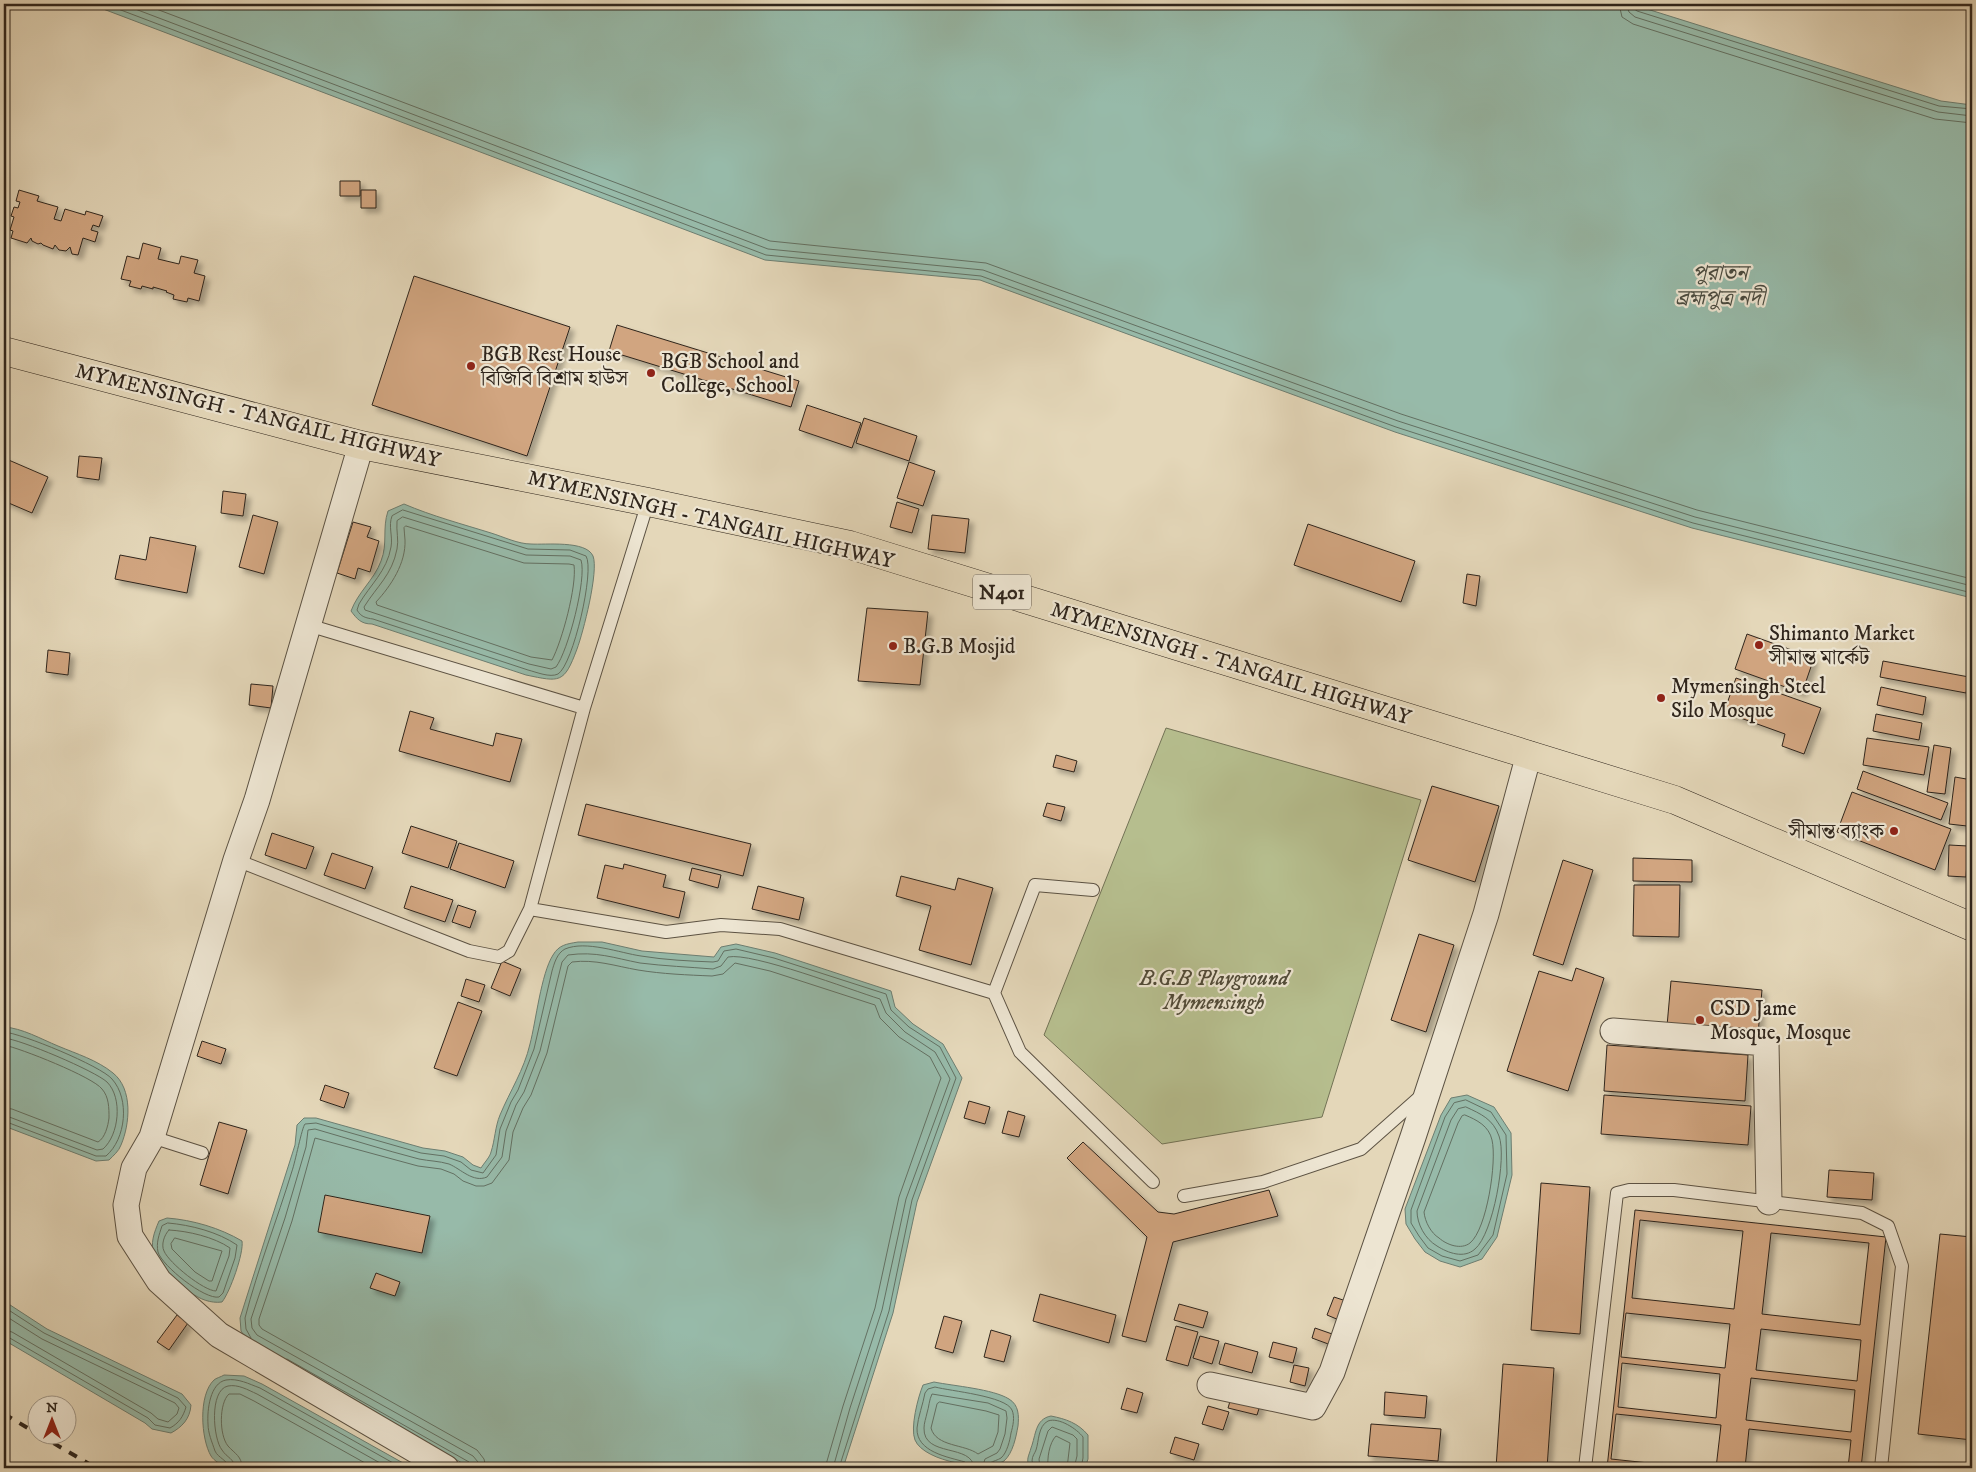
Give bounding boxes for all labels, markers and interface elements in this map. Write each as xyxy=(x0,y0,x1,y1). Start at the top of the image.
water label: পুরাতন ব্রহ্মপুত্র নদী xyxy=(1675,260,1767,312)
place label: BGB Rest House বিজিবি বিশ্রাম হাউস xyxy=(480,342,629,392)
place label: BGB School and College, School xyxy=(661,349,800,399)
street label: MYMENSINGH - TANGAIL HIGHWAY xyxy=(72,358,444,474)
marker: BGB Rest House বিজিবি বিশ্রাম হাউস xyxy=(465,360,477,372)
marker: BGB School and College, School xyxy=(645,367,657,379)
street label: MYMENSINGH - TANGAIL HIGHWAY xyxy=(525,465,897,575)
road number: N401 xyxy=(973,574,1031,610)
street label: MYMENSINGH - TANGAIL HIGHWAY xyxy=(1047,597,1415,731)
place label: Shimanto Market সীমান্ত মার্কেট xyxy=(1768,621,1915,671)
place label: B.G.B Mosjid xyxy=(903,634,1016,660)
marker: Shimanto Market সীমান্ত মার্কেট xyxy=(1753,639,1765,651)
marker: B.G.B Mosjid xyxy=(887,640,899,652)
place label: Mymensingh Steel Silo Mosque xyxy=(1671,674,1826,724)
marker: Mymensingh Steel Silo Mosque xyxy=(1655,692,1667,704)
place label: সীমান্ত ব্যাংক xyxy=(1787,819,1885,845)
marker: সীমান্ত ব্যাংক xyxy=(1888,825,1900,837)
park label: B.G.B Playground Mymensingh xyxy=(1139,966,1292,1016)
place label: CSD Jame Mosque, Mosque xyxy=(1710,996,1851,1046)
marker: CSD Jame Mosque, Mosque xyxy=(1694,1014,1706,1026)
north arrow xyxy=(28,1394,78,1444)
text: N xyxy=(46,1399,58,1417)

